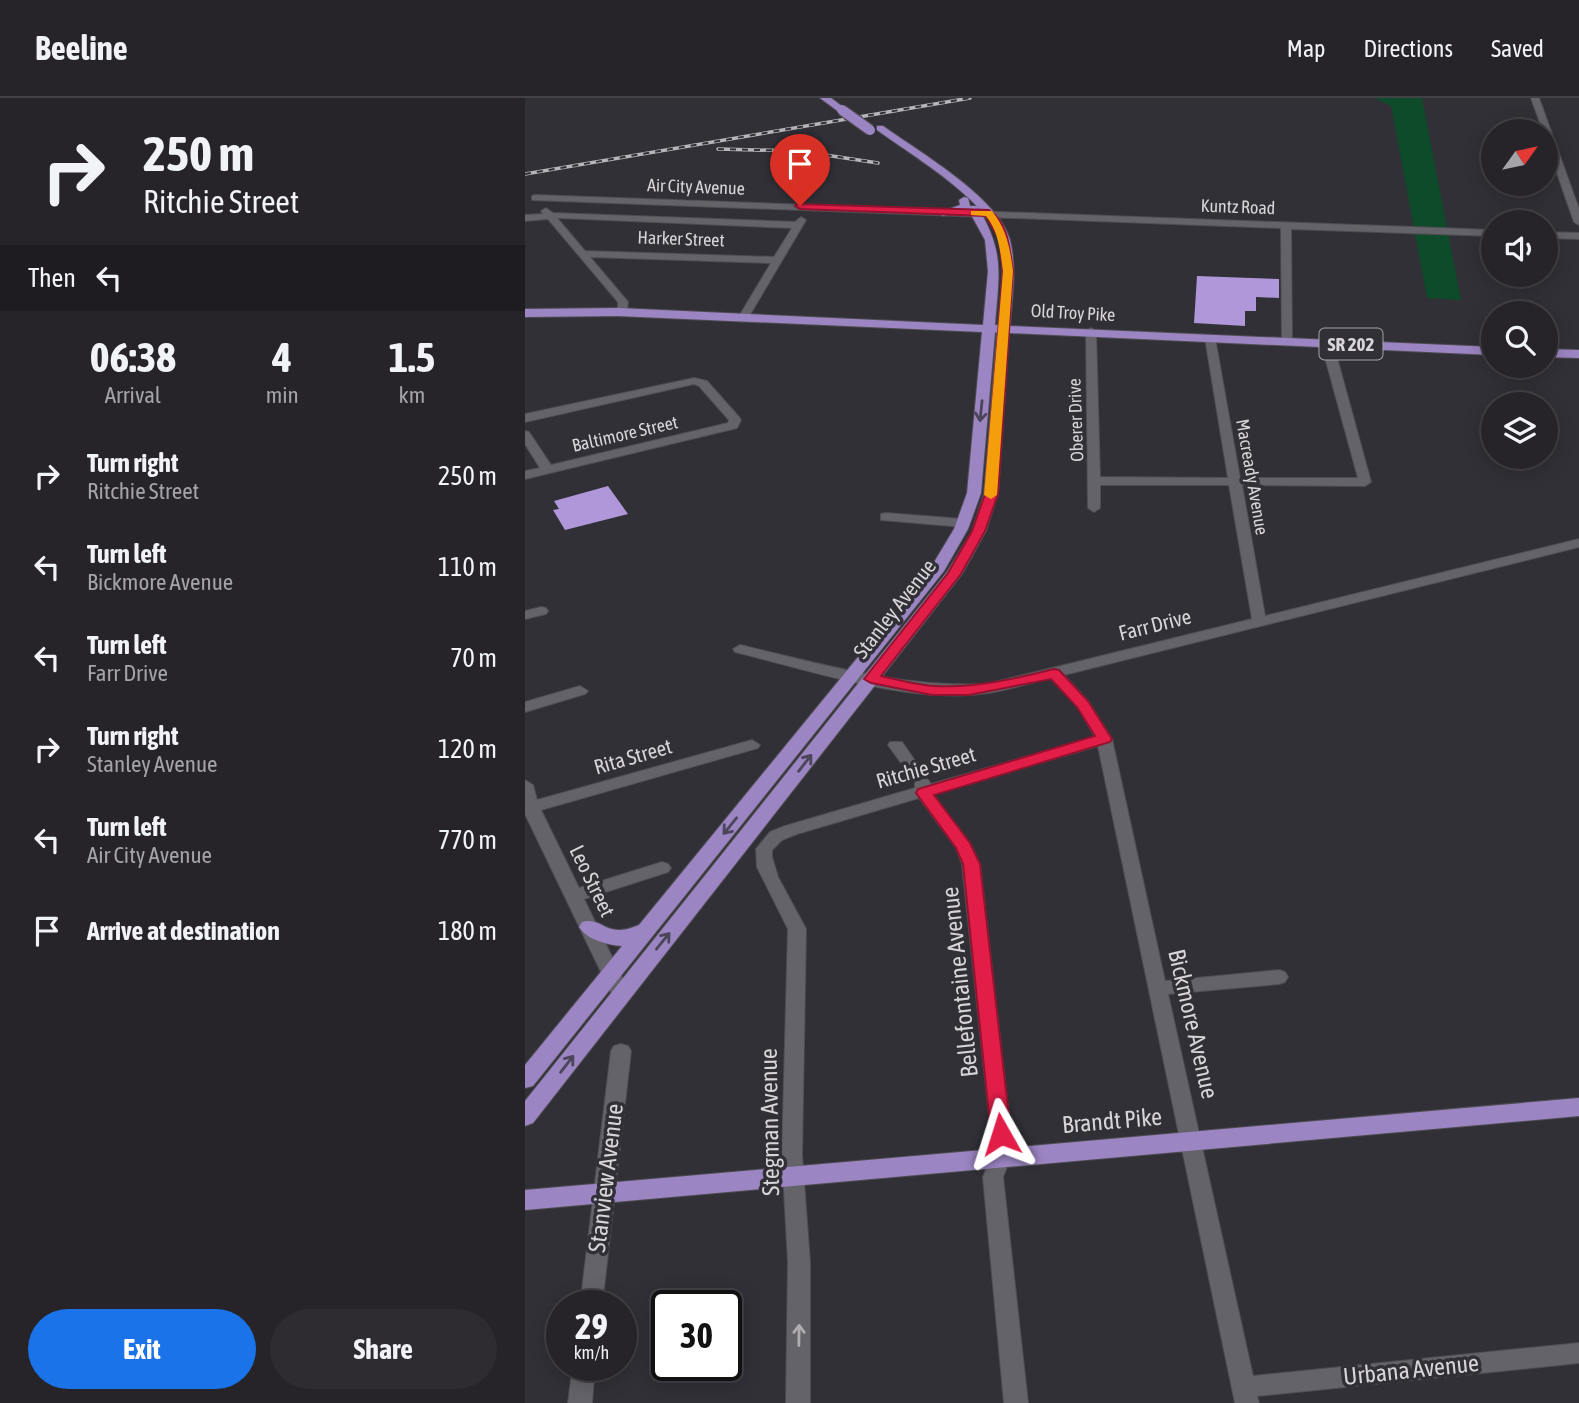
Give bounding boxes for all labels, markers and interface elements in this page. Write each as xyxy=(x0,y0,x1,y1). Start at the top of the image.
text: Beeline xyxy=(35,29,128,67)
text: Map xyxy=(1287,35,1325,62)
text: Directions xyxy=(1363,35,1453,62)
text: Saved xyxy=(1491,35,1544,62)
north arrow xyxy=(1481,119,1557,196)
map controls xyxy=(1481,119,1558,469)
text: 250 m xyxy=(143,125,254,181)
icon: right xyxy=(28,126,119,217)
pin xyxy=(770,134,830,206)
icon: arrive xyxy=(781,145,819,183)
street label: Air City Avenue xyxy=(647,174,745,199)
text: Ritchie Street xyxy=(143,183,299,220)
street label: Kuntz Road xyxy=(1200,195,1276,218)
button: sound xyxy=(1481,210,1558,287)
street label: Harker Street xyxy=(637,226,725,251)
icon: left xyxy=(90,259,128,297)
text: Then xyxy=(28,263,76,293)
street label: Old Troy Pike xyxy=(1030,300,1116,325)
button: search xyxy=(1481,301,1558,378)
road number: SR 202 xyxy=(1319,328,1383,360)
text: 06:38 xyxy=(90,333,176,381)
text: 4 xyxy=(272,333,292,381)
text: 1.5 xyxy=(388,333,435,381)
street label: Oberer Drive xyxy=(1064,378,1087,462)
text: Arrival xyxy=(105,382,161,408)
text: min xyxy=(266,382,299,408)
text: km xyxy=(399,382,425,408)
button: layers xyxy=(1481,392,1558,469)
one-way arrow xyxy=(974,399,987,422)
street label: Baltimore Street xyxy=(570,411,680,456)
street label: Macready Avenue xyxy=(1232,417,1273,536)
text: Turn right xyxy=(87,448,178,478)
icon: right xyxy=(28,457,66,495)
text: 250 m xyxy=(438,461,497,491)
text: Ritchie Street xyxy=(87,478,199,504)
text: Turn left xyxy=(87,539,167,569)
icon: left xyxy=(28,548,66,586)
text: 110 m xyxy=(438,552,497,582)
street label: Stanley Avenue xyxy=(848,554,940,663)
text: Bickmore Avenue xyxy=(87,569,233,595)
street label: Farr Drive xyxy=(1116,603,1193,645)
text: Turn left xyxy=(87,630,167,660)
icon: left xyxy=(28,639,66,677)
text: 70 m xyxy=(450,643,497,673)
text: Farr Drive xyxy=(87,660,168,686)
text: Turn right xyxy=(87,721,178,751)
icon: right xyxy=(28,730,66,768)
street label: Rita Street xyxy=(591,733,675,779)
text: 120 m xyxy=(438,734,497,764)
street label: Ritchie Street xyxy=(873,741,978,793)
text: Stanley Avenue xyxy=(87,751,218,777)
one-way arrow xyxy=(798,754,813,772)
text: Turn left xyxy=(87,812,167,842)
one-way arrow xyxy=(723,817,738,835)
icon: left xyxy=(28,821,66,859)
text: 770 m xyxy=(438,825,497,855)
street label: Leo Street xyxy=(565,841,620,920)
text: Air City Avenue xyxy=(87,842,212,868)
street label: Bellefontaine Avenue xyxy=(936,886,983,1078)
icon: arrive xyxy=(28,912,66,950)
text: Arrive at destination xyxy=(87,916,280,946)
text: 180 m xyxy=(438,916,497,946)
one-way arrow xyxy=(656,932,671,950)
street label: Bickmore Avenue xyxy=(1163,947,1224,1101)
street label: Stegman Avenue xyxy=(755,1048,784,1196)
one-way arrow xyxy=(559,1055,574,1073)
position arrow xyxy=(964,1097,1038,1171)
street label: Stanview Avenue xyxy=(583,1102,628,1254)
street label: Brandt Pike xyxy=(1061,1103,1163,1138)
speed limit sign: 30 xyxy=(651,1290,742,1381)
text: 29 xyxy=(575,1306,608,1346)
button: Exit xyxy=(28,1309,256,1389)
button: Share xyxy=(270,1309,497,1389)
one-way arrow xyxy=(792,1324,806,1347)
text: km/h xyxy=(574,1342,609,1363)
street label: Urbana Avenue xyxy=(1342,1349,1480,1390)

